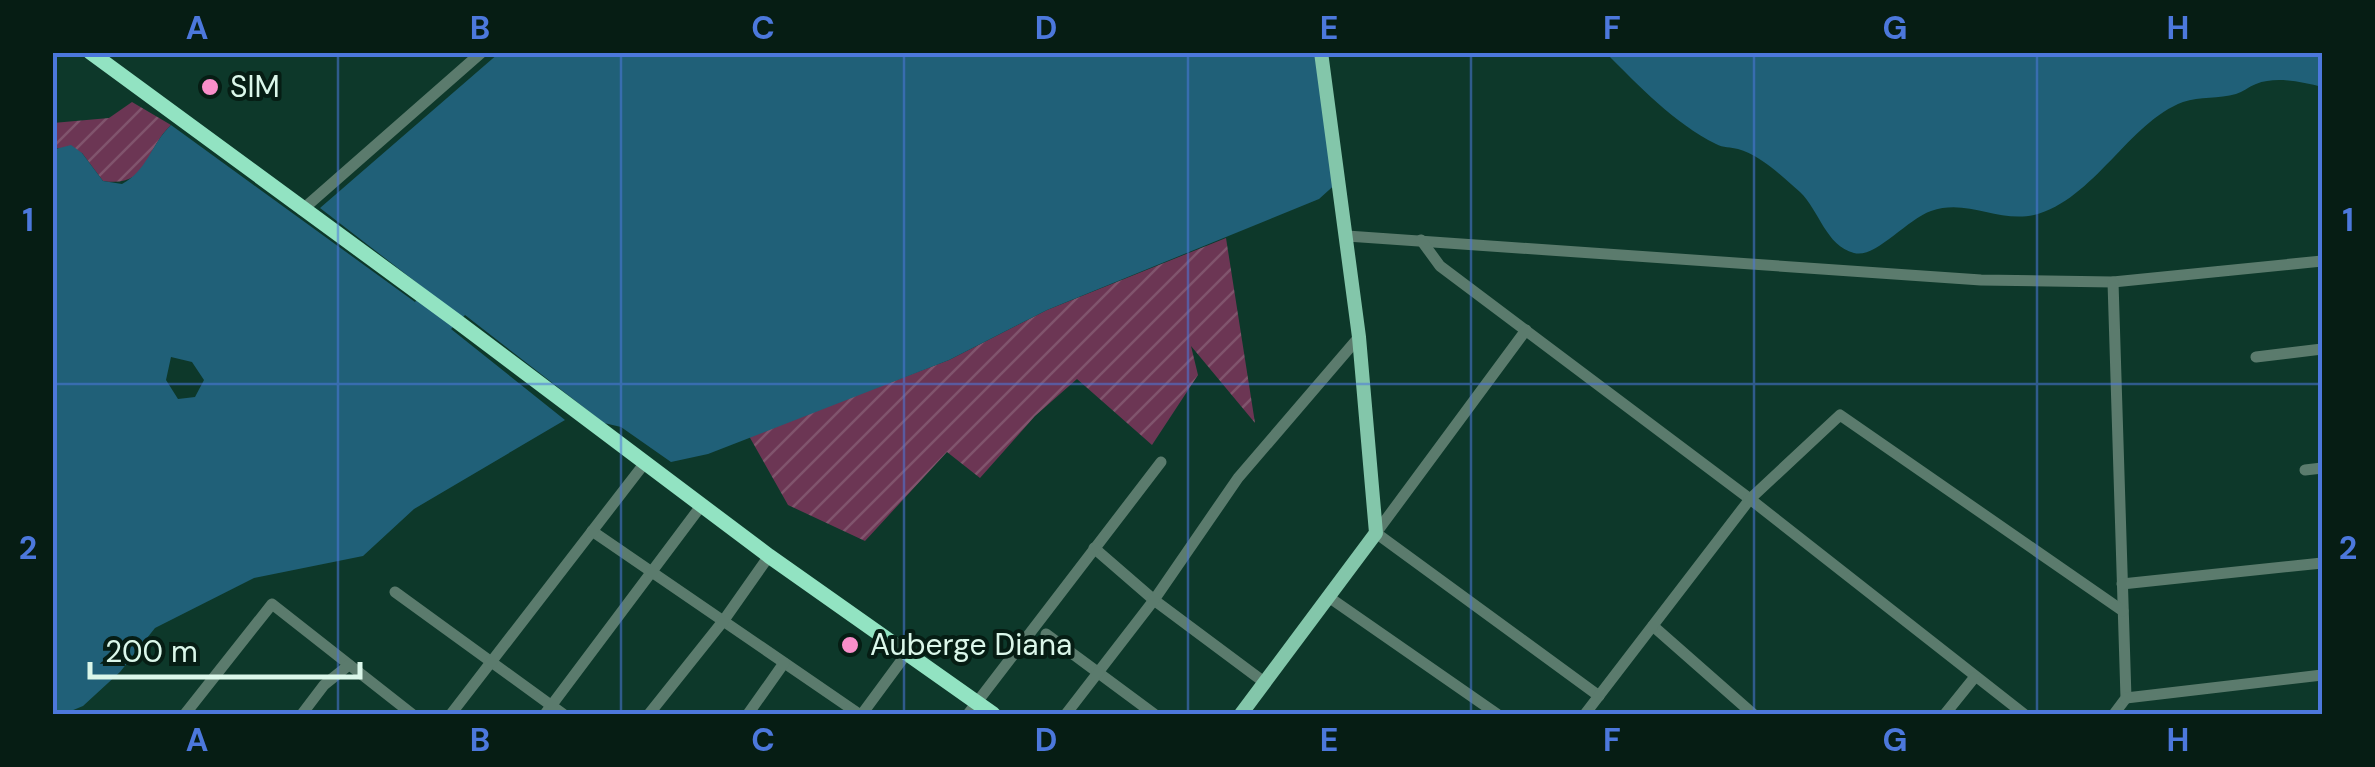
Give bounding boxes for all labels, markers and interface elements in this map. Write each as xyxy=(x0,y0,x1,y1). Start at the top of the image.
text: A xyxy=(186,7,208,49)
text: B xyxy=(470,7,490,49)
text: C xyxy=(751,7,775,49)
text: D xyxy=(1035,7,1057,49)
text: E xyxy=(1320,7,1338,49)
text: F xyxy=(1603,7,1621,49)
text: G xyxy=(1883,7,1907,49)
text: H xyxy=(2167,7,2189,49)
place label: SIM xyxy=(230,67,280,106)
marker: SIM xyxy=(199,76,221,98)
text: 1 xyxy=(22,199,34,241)
text: 1 xyxy=(2342,199,2354,241)
text: 2 xyxy=(19,527,37,569)
text: 2 xyxy=(2339,527,2357,569)
scale bar xyxy=(90,617,360,679)
place label: Auberge Diana xyxy=(870,625,1072,664)
text: 200 m xyxy=(105,632,198,671)
marker: Auberge Diana xyxy=(839,634,861,656)
text: A xyxy=(186,719,208,761)
text: B xyxy=(470,719,490,761)
text: C xyxy=(751,719,775,761)
text: D xyxy=(1035,719,1057,761)
text: E xyxy=(1320,719,1338,761)
text: F xyxy=(1603,719,1621,761)
text: G xyxy=(1883,719,1907,761)
text: H xyxy=(2167,719,2189,761)

